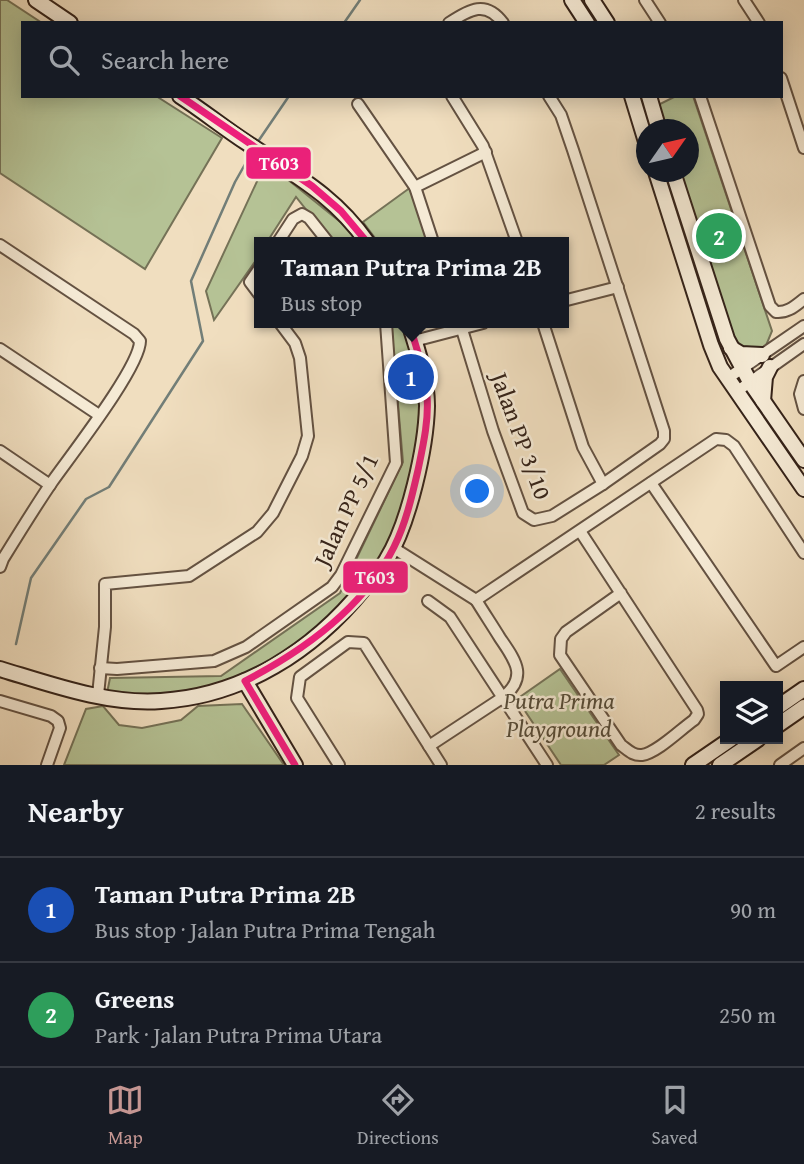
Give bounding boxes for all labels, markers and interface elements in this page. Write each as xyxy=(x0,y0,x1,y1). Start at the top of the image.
search box xyxy=(21,21,783,98)
text: Search here xyxy=(101,40,229,79)
icon: search xyxy=(45,41,83,79)
north arrow xyxy=(636,119,699,182)
line badge: T603 xyxy=(245,146,312,180)
text: T603 xyxy=(259,149,299,177)
pin: 2 xyxy=(696,210,742,262)
popup xyxy=(254,237,569,328)
text: Taman Putra Prima 2B xyxy=(281,247,542,286)
text: Bus stop xyxy=(281,286,362,319)
pin: 1 xyxy=(388,351,434,403)
street label: Jalan PP 3/10 xyxy=(481,365,561,504)
street label: Jalan PP 5/1 xyxy=(303,447,387,575)
your location xyxy=(460,474,494,508)
line badge: T603 xyxy=(342,560,409,594)
text: T603 xyxy=(355,563,395,591)
map controls xyxy=(720,681,783,744)
button: layers xyxy=(720,681,783,744)
park label: Putra Prima Playground xyxy=(502,683,615,746)
text: Nearby xyxy=(28,789,124,833)
text: 2 results xyxy=(695,794,776,827)
text: Taman Putra Prima 2B xyxy=(95,874,356,913)
text: 1 xyxy=(45,893,57,926)
text: 90 m xyxy=(730,893,776,926)
text: Bus stop · Jalan Putra Prima Tengah xyxy=(95,913,436,946)
text: Greens xyxy=(95,979,174,1018)
text: 2 xyxy=(45,998,57,1031)
text: 250 m xyxy=(719,998,776,1031)
text: Park · Jalan Putra Prima Utara xyxy=(95,1018,382,1051)
tab: Map xyxy=(106,1081,144,1151)
tab: Directions xyxy=(357,1081,439,1151)
tab: Saved xyxy=(652,1081,698,1151)

